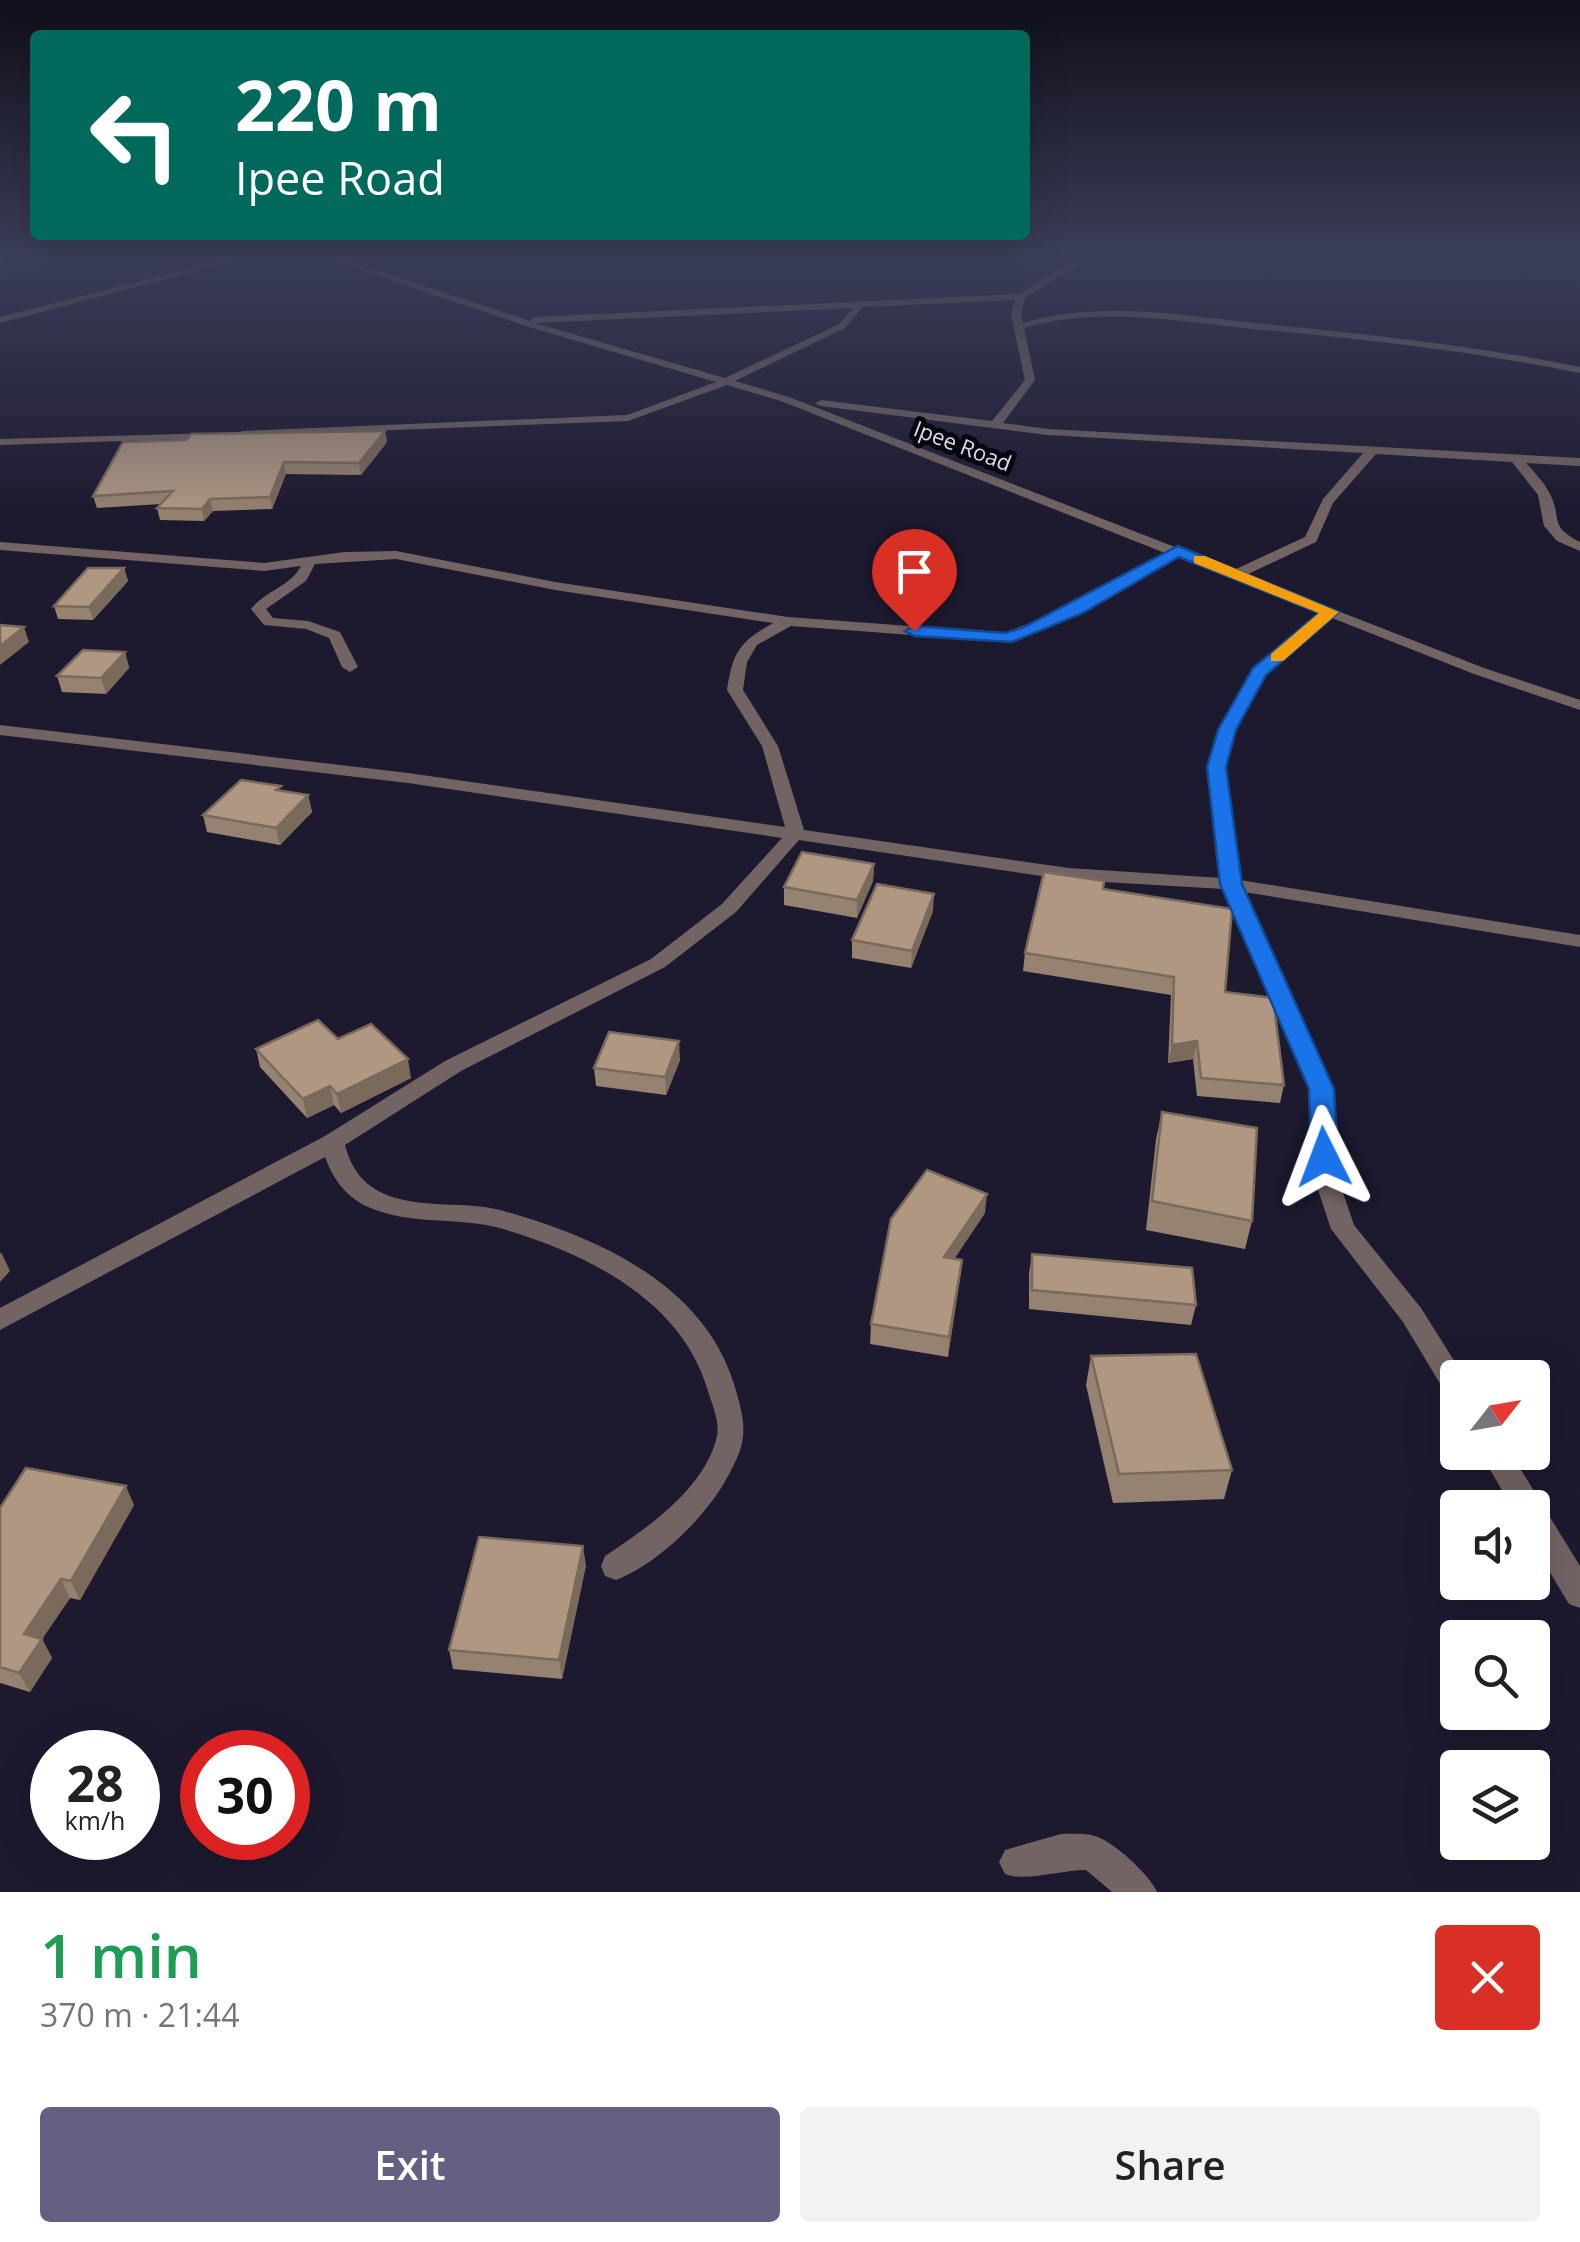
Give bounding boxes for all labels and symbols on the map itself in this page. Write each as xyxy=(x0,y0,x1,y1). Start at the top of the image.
street label: Ipee Road xyxy=(910,413,1016,477)
pin xyxy=(872,529,957,632)
position arrow xyxy=(1272,1105,1376,1209)
north arrow xyxy=(1440,1360,1550,1470)
speed limit sign: 30 xyxy=(180,1730,310,1860)

